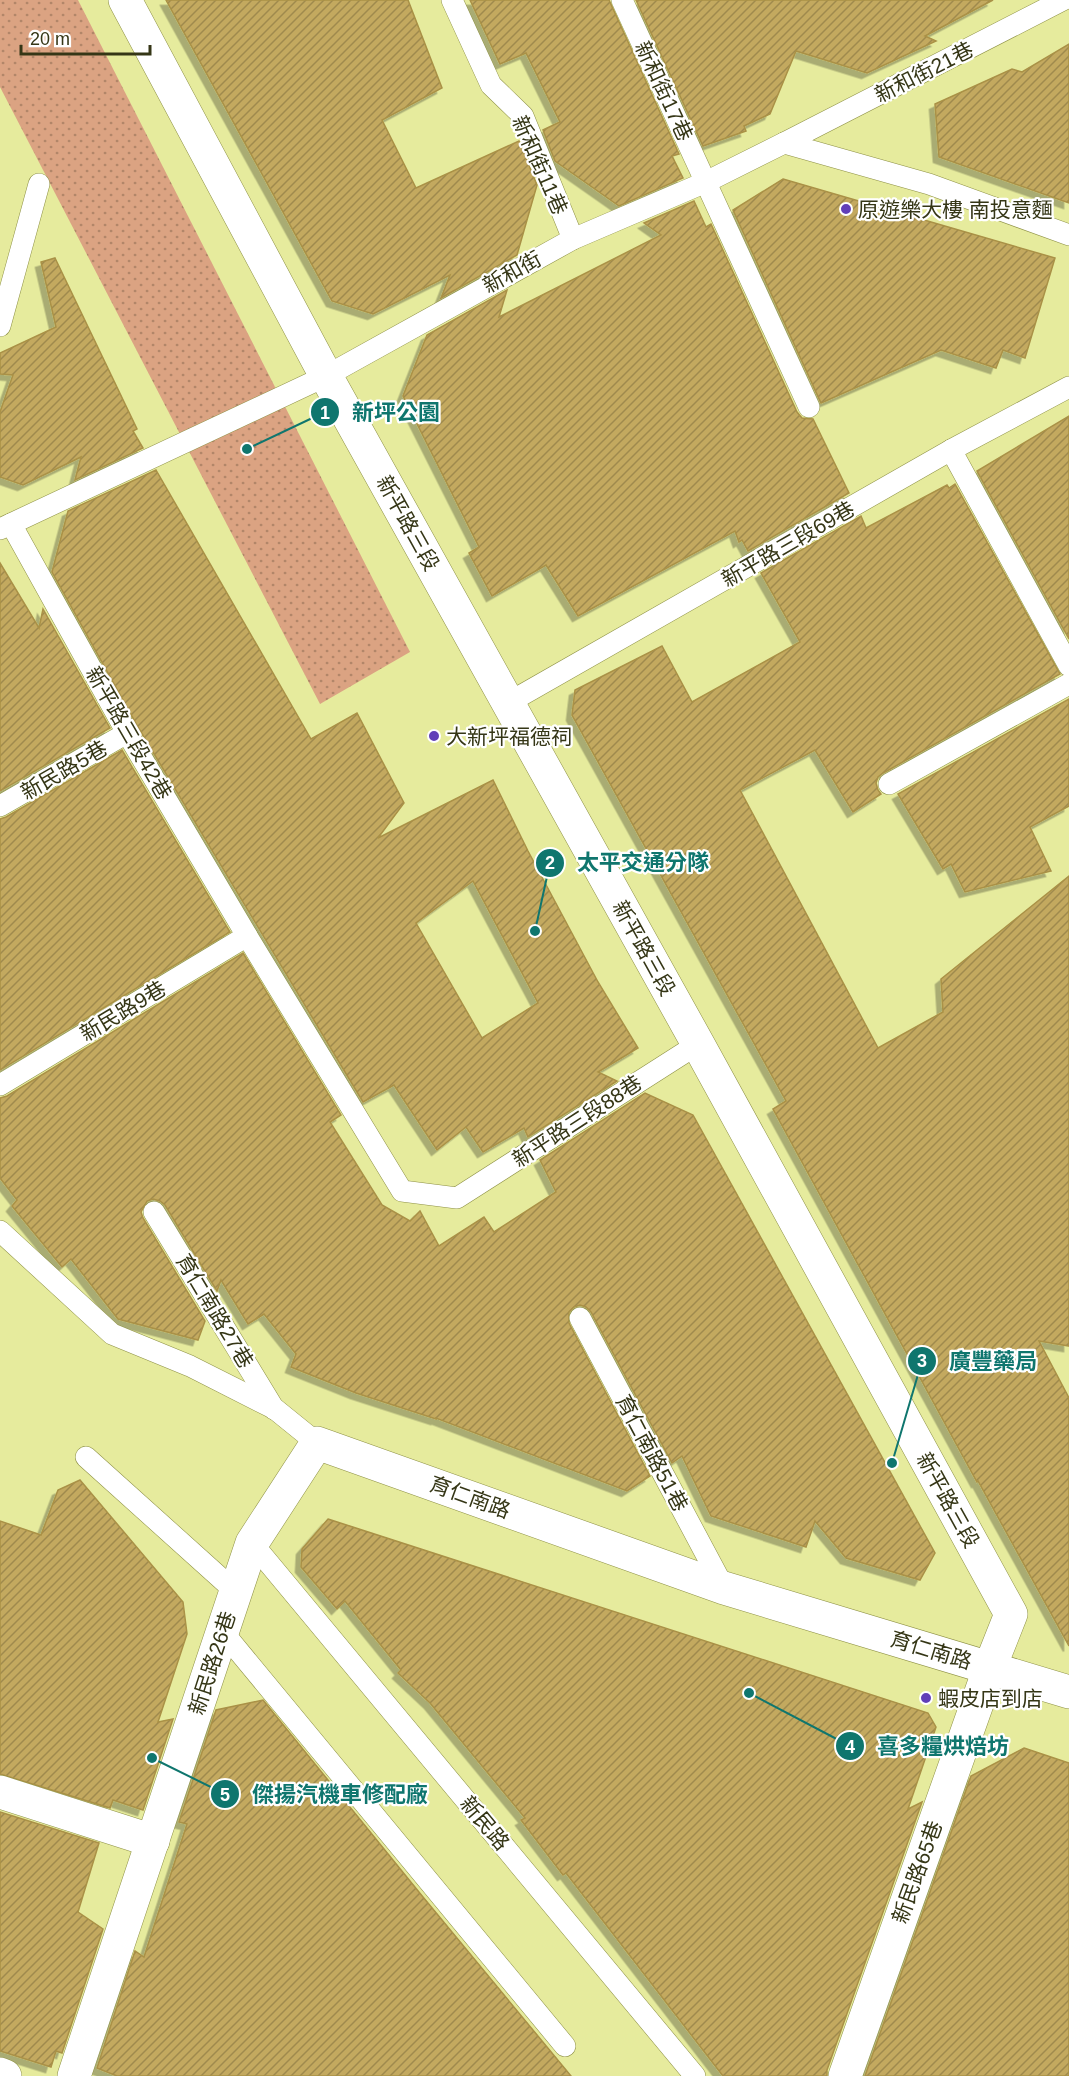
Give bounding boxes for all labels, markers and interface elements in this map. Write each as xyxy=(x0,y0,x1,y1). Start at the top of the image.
scale bar xyxy=(21,18,150,56)
text: 20 m xyxy=(30,29,70,49)
street label: 新和街17巷 xyxy=(631,37,697,145)
street label: 新和街21巷 xyxy=(871,37,977,107)
street label: 新和街11巷 xyxy=(508,112,572,218)
place label: 原遊樂大樓 南投意麵 xyxy=(858,198,1053,221)
marker: 原遊樂大樓 南投意麵 xyxy=(839,202,853,216)
street label: 新和街 xyxy=(479,247,545,297)
callout: 新坪公園 xyxy=(310,392,452,432)
text: 新坪公園 xyxy=(352,400,440,425)
text: 1 xyxy=(320,403,330,423)
street label: 新平路三段 xyxy=(372,472,444,574)
street label: 新平路三段69巷 xyxy=(718,497,858,591)
street label: 新平路三段42巷 xyxy=(82,663,176,803)
place label: 大新坪福德祠 xyxy=(446,725,572,748)
marker: 大新坪福德祠 xyxy=(427,729,441,743)
street label: 新民路5巷 xyxy=(17,736,111,804)
callout: 太平交通分隊 xyxy=(535,843,721,883)
text: 太平交通分隊 xyxy=(577,850,709,875)
text: 2 xyxy=(545,853,555,873)
street label: 新平路三段 xyxy=(608,897,680,999)
street label: 新民路9巷 xyxy=(76,977,170,1045)
street label: 新平路三段88巷 xyxy=(508,1071,646,1171)
street label: 育仁南路27巷 xyxy=(172,1250,258,1372)
callout: 廣豐藥局 xyxy=(907,1341,1049,1381)
text: 廣豐藥局 xyxy=(949,1349,1037,1374)
text: 3 xyxy=(917,1351,927,1371)
street label: 育仁南路51巷 xyxy=(612,1391,692,1515)
street label: 新平路三段 xyxy=(912,1449,984,1551)
street label: 育仁南路 xyxy=(427,1472,513,1522)
street label: 新民路26巷 xyxy=(184,1608,240,1718)
street label: 育仁南路 xyxy=(887,1627,975,1673)
place label: 蝦皮店到店 xyxy=(938,1687,1043,1710)
marker: 蝦皮店到店 xyxy=(919,1691,933,1705)
callout: 喜多糧烘焙坊 xyxy=(835,1726,1021,1766)
text: 喜多糧烘焙坊 xyxy=(877,1734,1009,1759)
text: 4 xyxy=(845,1737,855,1757)
callout: 傑揚汽機車修配廠 xyxy=(210,1774,440,1814)
text: 傑揚汽機車修配廠 xyxy=(252,1782,428,1807)
text: 5 xyxy=(220,1785,230,1805)
street label: 新民路 xyxy=(456,1791,514,1855)
street label: 新民路65巷 xyxy=(888,1818,946,1926)

